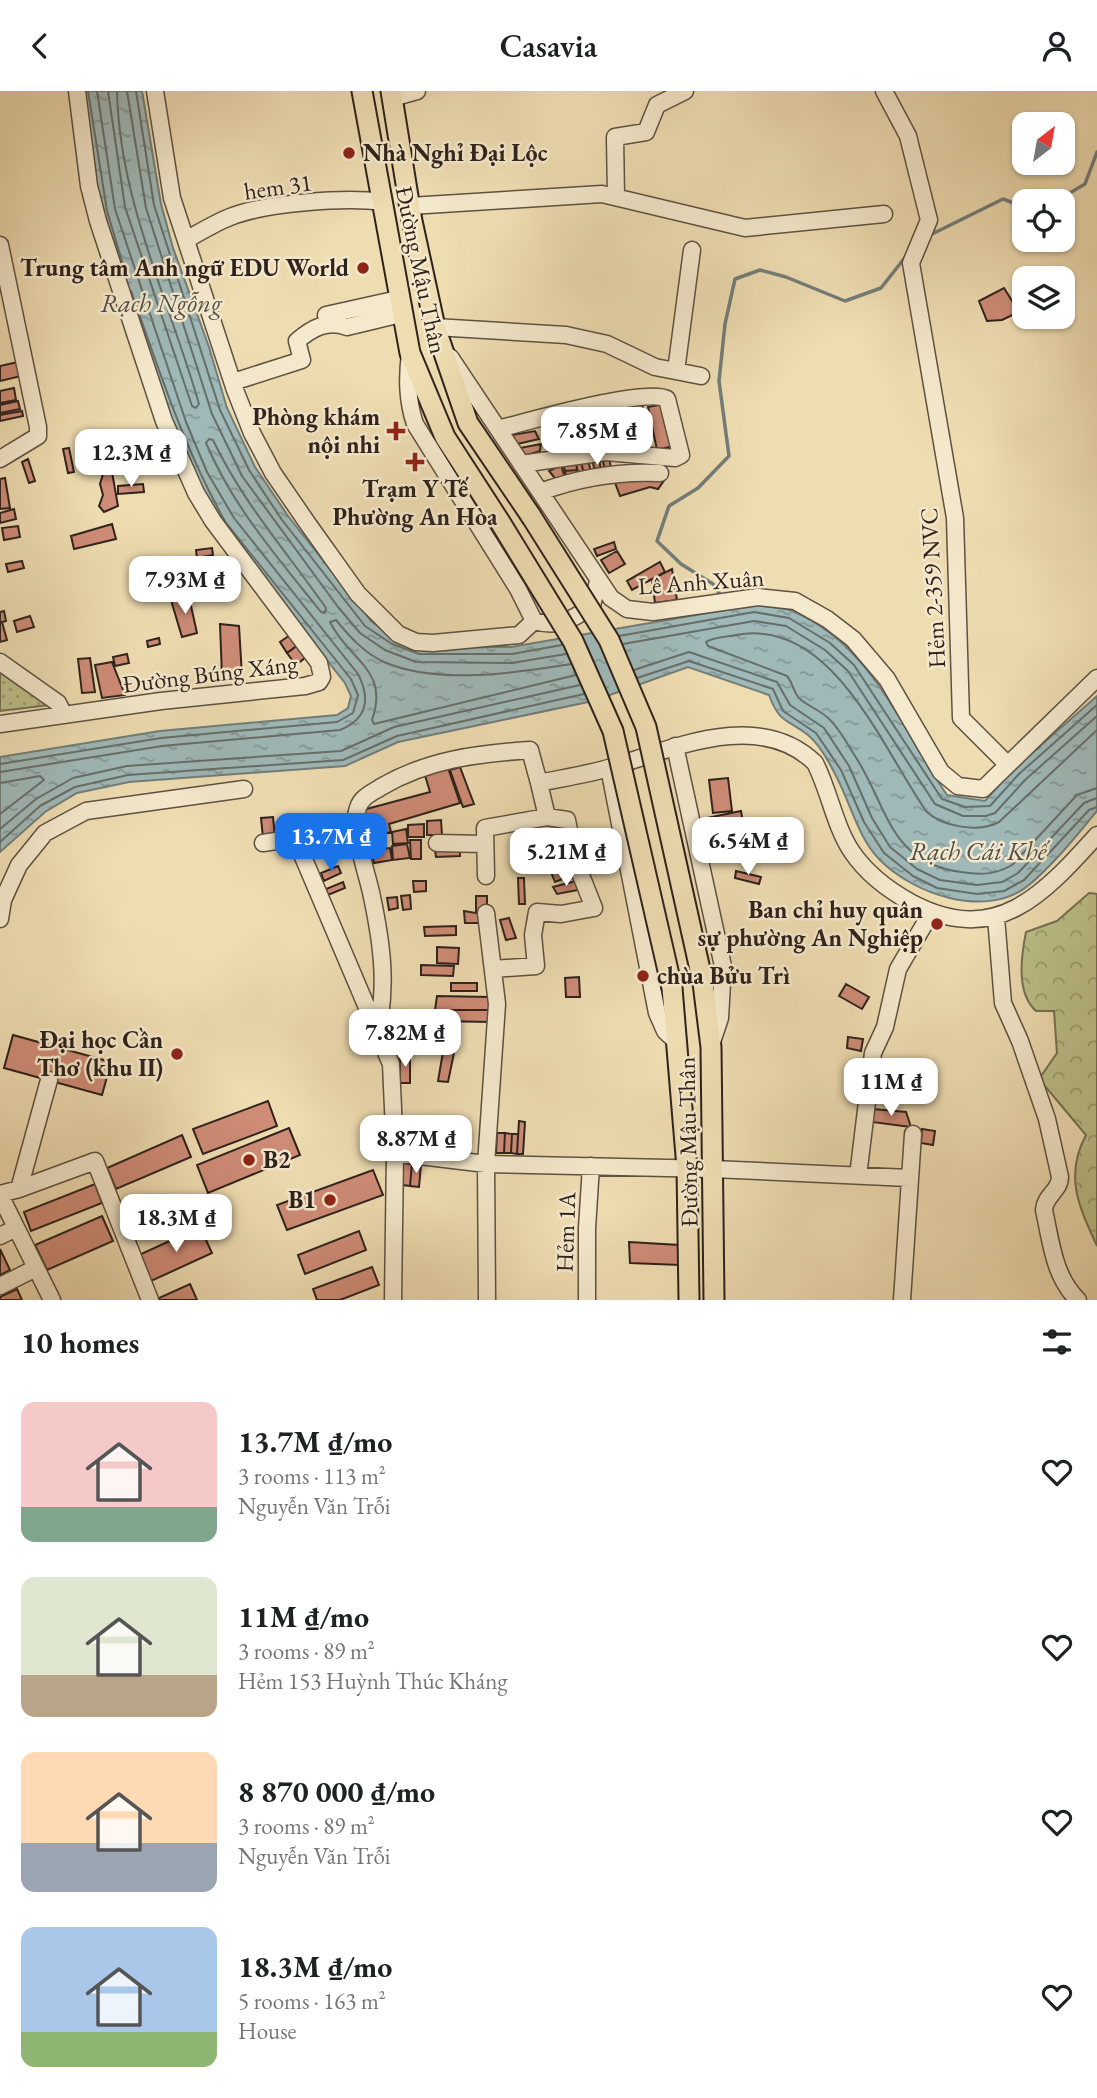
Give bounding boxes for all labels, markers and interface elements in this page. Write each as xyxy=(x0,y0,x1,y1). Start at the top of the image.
text: Casavia xyxy=(500,25,597,67)
icon: back xyxy=(21,27,59,65)
icon: person xyxy=(1038,27,1076,65)
north arrow xyxy=(1012,112,1074,175)
map controls xyxy=(1012,112,1075,329)
place label: Nhà Nghỉ Đại Lộc xyxy=(363,137,548,169)
marker: Nhà Nghỉ Đại Lộc xyxy=(341,145,357,161)
street label: hem 31 xyxy=(242,166,314,207)
street label: Đường Mậu Thân xyxy=(389,183,454,357)
button: locate xyxy=(1012,189,1075,252)
place label: Trung tâm Anh ngữ EDU World xyxy=(20,252,350,284)
marker: Trung tâm Anh ngữ EDU World xyxy=(355,260,371,276)
button: layers xyxy=(1012,266,1075,329)
water label: Rạch Ngỗng xyxy=(100,286,223,320)
place label: Phòng khám nội nhi xyxy=(252,401,380,460)
pin: 7.85M ₫ xyxy=(532,407,662,467)
text: 7.85M ₫ xyxy=(557,415,637,445)
marker: Phòng khám nội nhi xyxy=(386,421,406,441)
pin: 12.3M ₫ xyxy=(66,429,196,489)
text: 12.3M ₫ xyxy=(91,437,171,467)
marker: Trạm Y Tế Phường An Hòa xyxy=(405,452,425,472)
place label: Trạm Y Tế Phường An Hòa xyxy=(333,473,498,533)
street label: Hẻm 2-359 NVC xyxy=(913,507,952,669)
pin: 7.93M ₫ xyxy=(120,557,250,616)
street label: Lê Anh Xuân xyxy=(637,562,765,601)
text: 7.93M ₫ xyxy=(145,564,225,594)
street label: Đường Búng Xáng xyxy=(121,647,300,700)
pin: 13.7M ₫ xyxy=(266,813,396,873)
pin: 6.54M ₫ xyxy=(683,817,813,877)
text: 13.7M ₫ xyxy=(291,821,371,851)
text: 6.54M ₫ xyxy=(708,825,788,855)
pin: 5.21M ₫ xyxy=(501,829,631,888)
water label: Rạch Cái Khế xyxy=(909,834,1051,868)
text: 5.21M ₫ xyxy=(526,836,606,866)
place label: Ban chỉ huy quân sự phường An Nghiệp xyxy=(698,894,923,954)
marker: Ban chỉ huy quân sự phường An Nghiệp xyxy=(929,916,945,932)
place label: chùa Bửu Trì xyxy=(657,960,790,991)
marker: chùa Bửu Trì xyxy=(635,968,651,984)
pin: 7.82M ₫ xyxy=(340,1009,470,1069)
text: 7.82M ₫ xyxy=(365,1017,445,1047)
place label: Đại học Cần Thơ (khu II) xyxy=(37,1024,163,1083)
marker: Đại học Cần Thơ (khu II) xyxy=(169,1046,185,1062)
street label: Đường Mậu Thân xyxy=(671,1056,704,1228)
pin: 11M ₫ xyxy=(842,1059,940,1118)
text: 11M ₫ xyxy=(860,1066,922,1096)
pin: 8.87M ₫ xyxy=(351,1115,481,1175)
text: 8.87M ₫ xyxy=(376,1123,456,1153)
place label: B2 xyxy=(263,1144,291,1175)
marker: B2 xyxy=(241,1152,257,1168)
place label: B1 xyxy=(288,1184,316,1215)
street label: Hẻm 1A xyxy=(549,1191,582,1273)
marker: B1 xyxy=(322,1192,338,1208)
pin: 18.3M ₫ xyxy=(111,1195,241,1254)
text: 18.3M ₫ xyxy=(136,1202,216,1232)
text: 10 homes xyxy=(21,1323,139,1362)
icon: filters xyxy=(1038,1323,1076,1361)
text: 13.7M ₫/mo xyxy=(238,1422,392,1461)
icon: home xyxy=(77,1430,161,1514)
icon: heart xyxy=(1038,1453,1076,1491)
text: 3 rooms · 113 m² xyxy=(238,1461,386,1491)
text: Nguyễn Văn Trỗi xyxy=(238,1491,390,1521)
text: 11M ₫/mo xyxy=(238,1597,369,1636)
icon: home xyxy=(77,1605,161,1689)
icon: heart xyxy=(1038,1628,1076,1666)
text: 3 rooms · 89 m² xyxy=(238,1636,375,1666)
text: Hẻm 153 Huỳnh Thúc Kháng xyxy=(238,1666,507,1696)
text: 8 870 000 ₫/mo xyxy=(238,1772,435,1811)
icon: home xyxy=(77,1780,161,1864)
icon: heart xyxy=(1038,1803,1076,1841)
text: 3 rooms · 89 m² xyxy=(238,1811,375,1841)
text: Nguyễn Văn Trỗi xyxy=(238,1841,390,1871)
text: 18.3M ₫/mo xyxy=(238,1947,392,1986)
icon: home xyxy=(77,1955,161,2039)
icon: heart xyxy=(1038,1978,1076,2016)
text: 5 rooms · 163 m² xyxy=(238,1986,386,2016)
text: House xyxy=(238,2016,297,2046)

